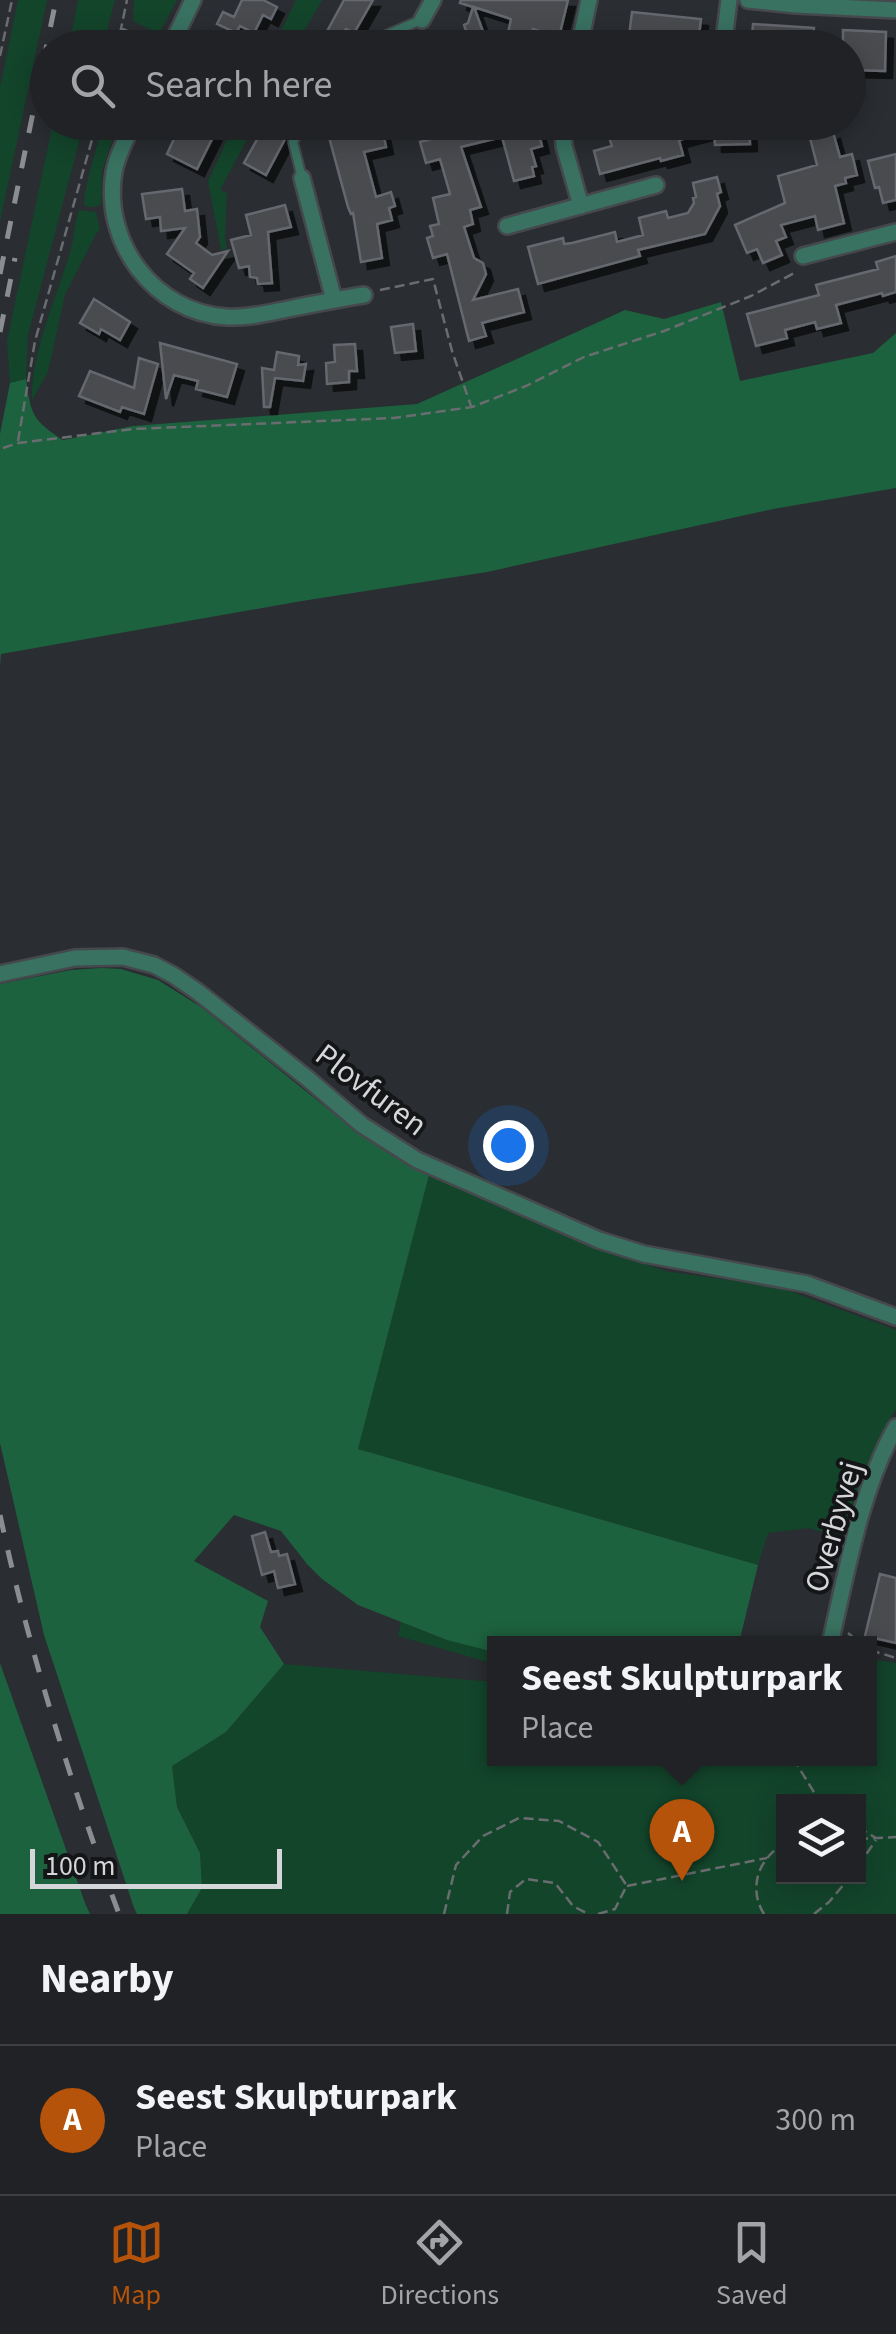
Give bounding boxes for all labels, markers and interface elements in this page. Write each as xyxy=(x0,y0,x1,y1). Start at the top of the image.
search box xyxy=(30,30,866,140)
icon: search xyxy=(65,58,120,113)
text: Search here xyxy=(145,58,332,112)
street label: Plovfuren xyxy=(306,1033,436,1147)
your location xyxy=(483,1120,534,1171)
street label: Overbyvej xyxy=(793,1456,875,1598)
popup xyxy=(487,1636,877,1766)
text: Seest Skulpturpark xyxy=(521,1651,843,1705)
text: Place xyxy=(521,1705,593,1751)
map controls xyxy=(776,1794,866,1884)
button: layers xyxy=(776,1794,866,1884)
pin: A xyxy=(650,1798,714,1881)
scale bar xyxy=(30,1844,282,1888)
text: 100 m xyxy=(45,1846,116,1886)
text: Nearby xyxy=(40,1949,174,2009)
text: Seest Skulpturpark xyxy=(135,2070,457,2124)
text: A xyxy=(63,2097,82,2143)
text: 300 m xyxy=(775,2097,856,2143)
text: Place xyxy=(135,2124,207,2170)
tab: Map xyxy=(109,2215,164,2315)
tab: Directions xyxy=(381,2215,499,2315)
tab: Saved xyxy=(716,2215,787,2315)

